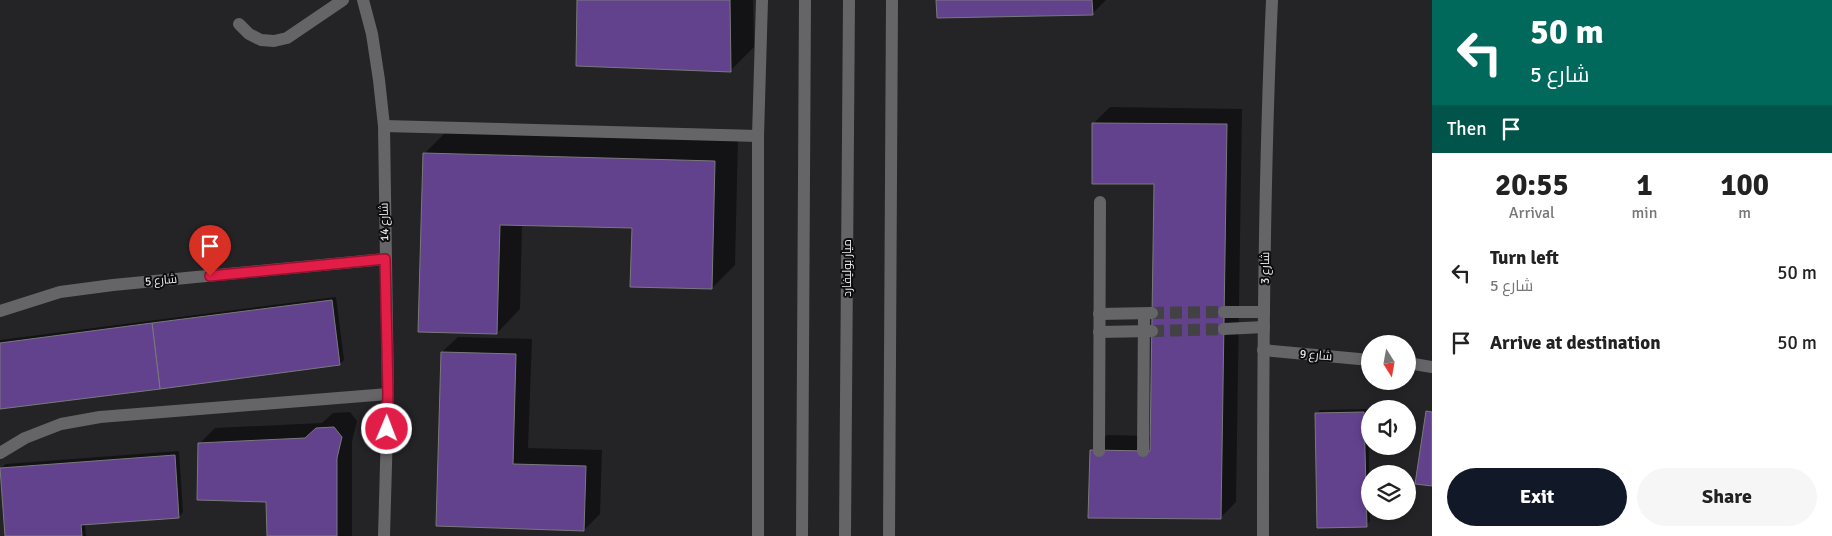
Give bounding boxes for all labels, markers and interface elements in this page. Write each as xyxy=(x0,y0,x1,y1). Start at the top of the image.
text: 50 m xyxy=(1530,10,1604,53)
icon: left xyxy=(1447,20,1512,85)
text: شارع 5 xyxy=(1530,61,1589,88)
icon: arrive xyxy=(1497,115,1525,143)
text: Then xyxy=(1447,117,1487,141)
text: 20:55 xyxy=(1495,167,1569,204)
text: 1 xyxy=(1636,167,1653,204)
text: 100 xyxy=(1720,167,1769,204)
street label: شارع 14 xyxy=(377,202,392,242)
text: Arrival xyxy=(1509,203,1555,223)
text: min xyxy=(1632,203,1657,223)
text: m xyxy=(1738,203,1751,223)
pin xyxy=(189,225,231,276)
icon: arrive xyxy=(196,232,224,260)
street label: ميار بوليفارد xyxy=(840,239,855,297)
text: Turn left xyxy=(1490,246,1559,270)
street label: شارع 3 xyxy=(1258,252,1273,284)
icon: left xyxy=(1447,259,1475,287)
text: 50 m xyxy=(1777,261,1817,285)
street label: شارع 5 xyxy=(144,272,178,289)
text: شارع 5 xyxy=(1490,276,1533,296)
icon: arrive xyxy=(1447,329,1475,357)
text: Arrive at destination xyxy=(1490,331,1661,355)
text: 50 m xyxy=(1777,331,1817,355)
north arrow xyxy=(1361,335,1416,390)
map controls xyxy=(1361,335,1416,520)
street label: شارع 9 xyxy=(1299,347,1333,364)
button: sound xyxy=(1361,400,1416,455)
position arrow xyxy=(360,402,412,454)
button: layers xyxy=(1361,465,1416,520)
button: Exit xyxy=(1447,468,1627,526)
button: Share xyxy=(1637,468,1817,526)

